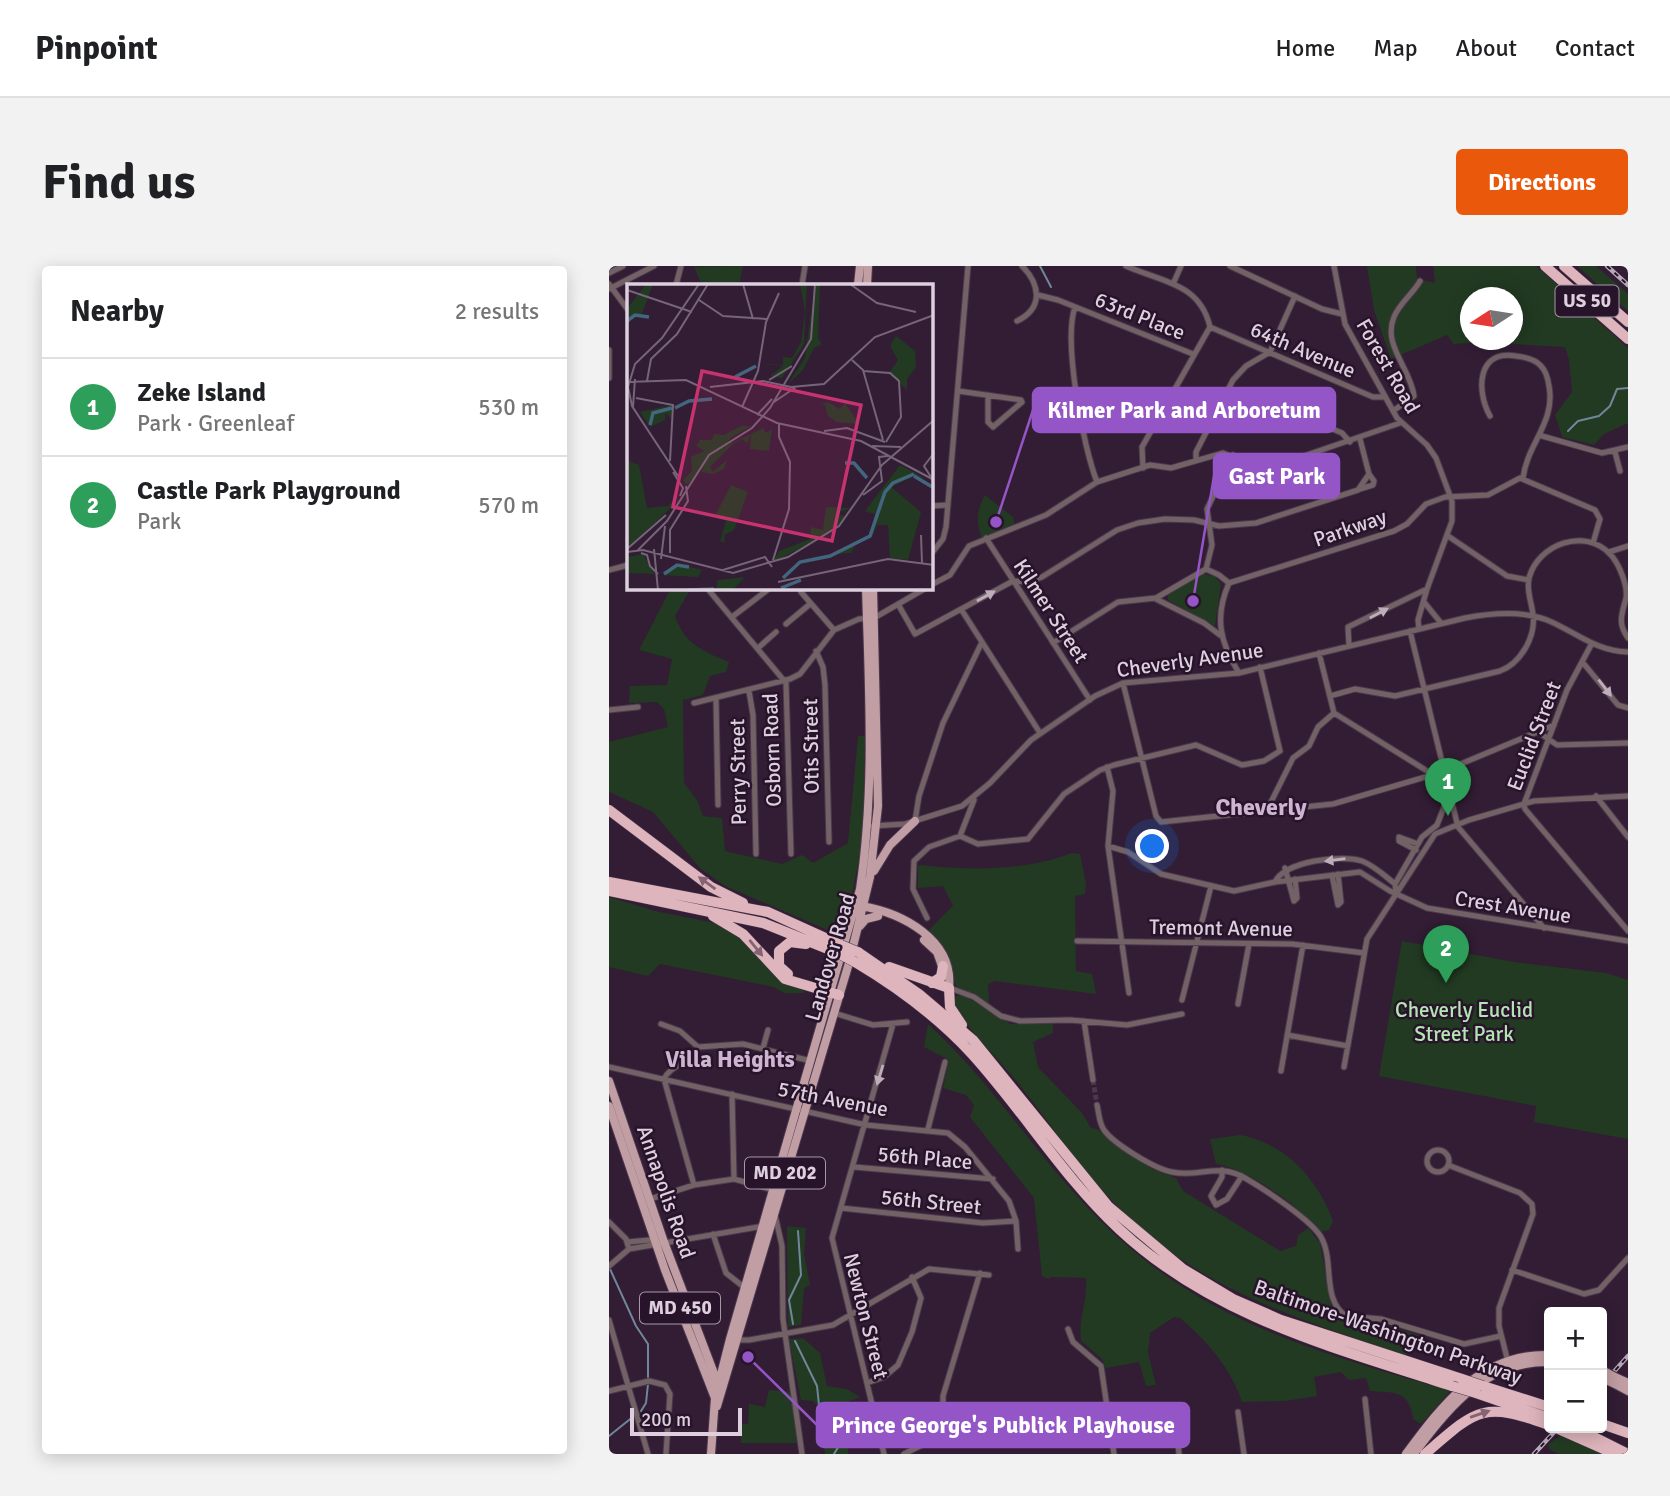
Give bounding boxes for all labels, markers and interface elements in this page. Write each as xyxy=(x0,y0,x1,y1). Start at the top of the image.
text: Pinpoint xyxy=(35,28,158,69)
text: Home xyxy=(1275,33,1335,63)
text: Map xyxy=(1373,33,1418,63)
text: About xyxy=(1456,33,1517,63)
text: Contact xyxy=(1555,33,1635,63)
button: Directions xyxy=(1456,149,1628,215)
text: Find us xyxy=(42,152,195,212)
inset map xyxy=(627,284,933,590)
street label: 63rd Place xyxy=(1091,286,1189,346)
road number: US 50 xyxy=(1555,286,1619,316)
north arrow xyxy=(1460,287,1523,350)
text: Nearby xyxy=(70,293,164,330)
text: 2 results xyxy=(455,297,539,326)
street label: Forest Road xyxy=(1350,314,1426,418)
street label: 64th Avenue xyxy=(1246,316,1360,384)
text: Zeke Island xyxy=(137,377,266,409)
callout: Kilmer Park and Arboretum xyxy=(1033,388,1335,432)
text: 1 xyxy=(87,393,99,422)
text: 530 m xyxy=(478,393,539,422)
text: Kilmer Park and Arboretum xyxy=(1047,396,1321,425)
text: Park · Greenleaf xyxy=(137,409,294,438)
callout: Gast Park xyxy=(1214,454,1339,498)
text: Gast Park xyxy=(1229,462,1325,491)
text: Castle Park Playground xyxy=(137,475,401,507)
text: 2 xyxy=(87,491,99,520)
text: 570 m xyxy=(478,491,539,520)
street label: Parkway xyxy=(1310,503,1390,553)
text: Park xyxy=(137,507,181,536)
street label: Kilmer Street xyxy=(1008,554,1094,668)
one-way arrow xyxy=(976,590,995,602)
one-way arrow xyxy=(1369,608,1389,619)
street label: Cheverly Avenue xyxy=(1115,637,1265,683)
street label: Euclid Street xyxy=(1501,678,1567,794)
one-way arrow xyxy=(1597,679,1612,697)
street label: Osborn Road xyxy=(757,693,787,807)
street label: Otis Street xyxy=(797,698,825,794)
street label: Perry Street xyxy=(724,718,752,826)
pin: 1 xyxy=(1425,758,1471,816)
district label: Cheverly xyxy=(1215,792,1307,822)
your location xyxy=(1135,829,1169,863)
one-way arrow xyxy=(1324,855,1346,866)
one-way arrow xyxy=(697,876,716,890)
street label: Crest Avenue xyxy=(1453,885,1573,929)
street label: Landover Road xyxy=(799,890,861,1024)
street label: Tremont Avenue xyxy=(1149,914,1293,942)
pin: 2 xyxy=(1423,925,1469,983)
one-way arrow xyxy=(748,938,763,956)
park label: Cheverly Euclid Street Park xyxy=(1395,997,1533,1047)
district label: Villa Heights xyxy=(665,1045,795,1074)
one-way arrow xyxy=(874,1064,885,1085)
street label: 57th Avenue xyxy=(776,1076,890,1122)
street label: Annapolis Road xyxy=(631,1122,701,1262)
street label: 56th Place xyxy=(877,1141,973,1175)
road number: MD 202 xyxy=(745,1158,825,1189)
street label: 56th Street xyxy=(880,1184,982,1220)
street label: Newton Street xyxy=(838,1250,894,1382)
street label: Baltimore-Washington Parkway xyxy=(1251,1274,1525,1390)
road number: MD 450 xyxy=(640,1292,720,1324)
map controls xyxy=(1544,1307,1607,1433)
button: + xyxy=(1544,1307,1607,1370)
button: − xyxy=(1544,1370,1607,1433)
callout: Prince George's Publick Playhouse xyxy=(817,1403,1189,1447)
scale bar xyxy=(630,1405,742,1437)
text: 200 m xyxy=(641,1408,691,1432)
one-way arrow xyxy=(1469,1408,1490,1419)
text: Prince George's Publick Playhouse xyxy=(831,1411,1175,1440)

